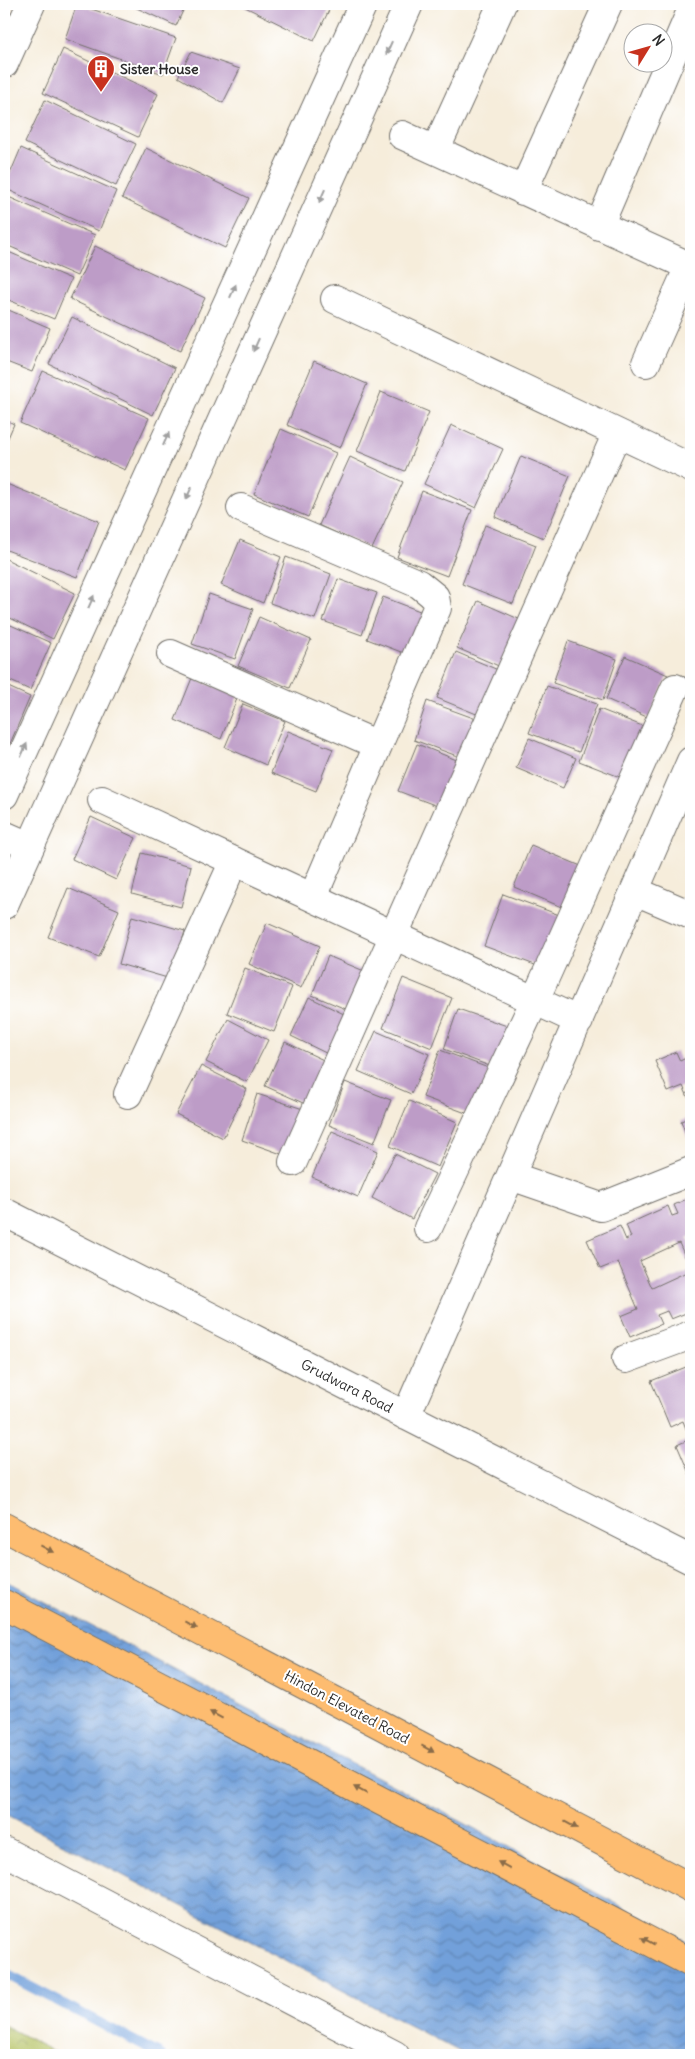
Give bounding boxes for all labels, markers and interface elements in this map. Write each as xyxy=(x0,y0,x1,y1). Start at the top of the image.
north arrow xyxy=(622,22,672,72)
text: N xyxy=(648,31,668,49)
one-way arrow xyxy=(384,41,392,55)
building icon: Sister House xyxy=(86,54,116,93)
place label: Sister House xyxy=(120,60,199,78)
one-way arrow xyxy=(318,189,326,203)
one-way arrow xyxy=(229,284,237,298)
one-way arrow xyxy=(251,338,259,352)
one-way arrow xyxy=(162,432,170,446)
one-way arrow xyxy=(184,486,192,500)
one-way arrow xyxy=(87,595,96,610)
one-way arrow xyxy=(20,743,28,757)
street label: Grudwara Road xyxy=(298,1355,396,1417)
one-way arrow xyxy=(40,1545,54,1553)
one-way arrow xyxy=(183,1621,198,1629)
street label: Hindon Elevated Road xyxy=(281,1666,413,1748)
one-way arrow xyxy=(209,1711,223,1719)
one-way arrow xyxy=(420,1745,435,1753)
one-way arrow xyxy=(353,1786,367,1794)
one-way arrow xyxy=(564,1821,579,1829)
one-way arrow xyxy=(497,1861,511,1870)
one-way arrow xyxy=(641,1937,655,1945)

